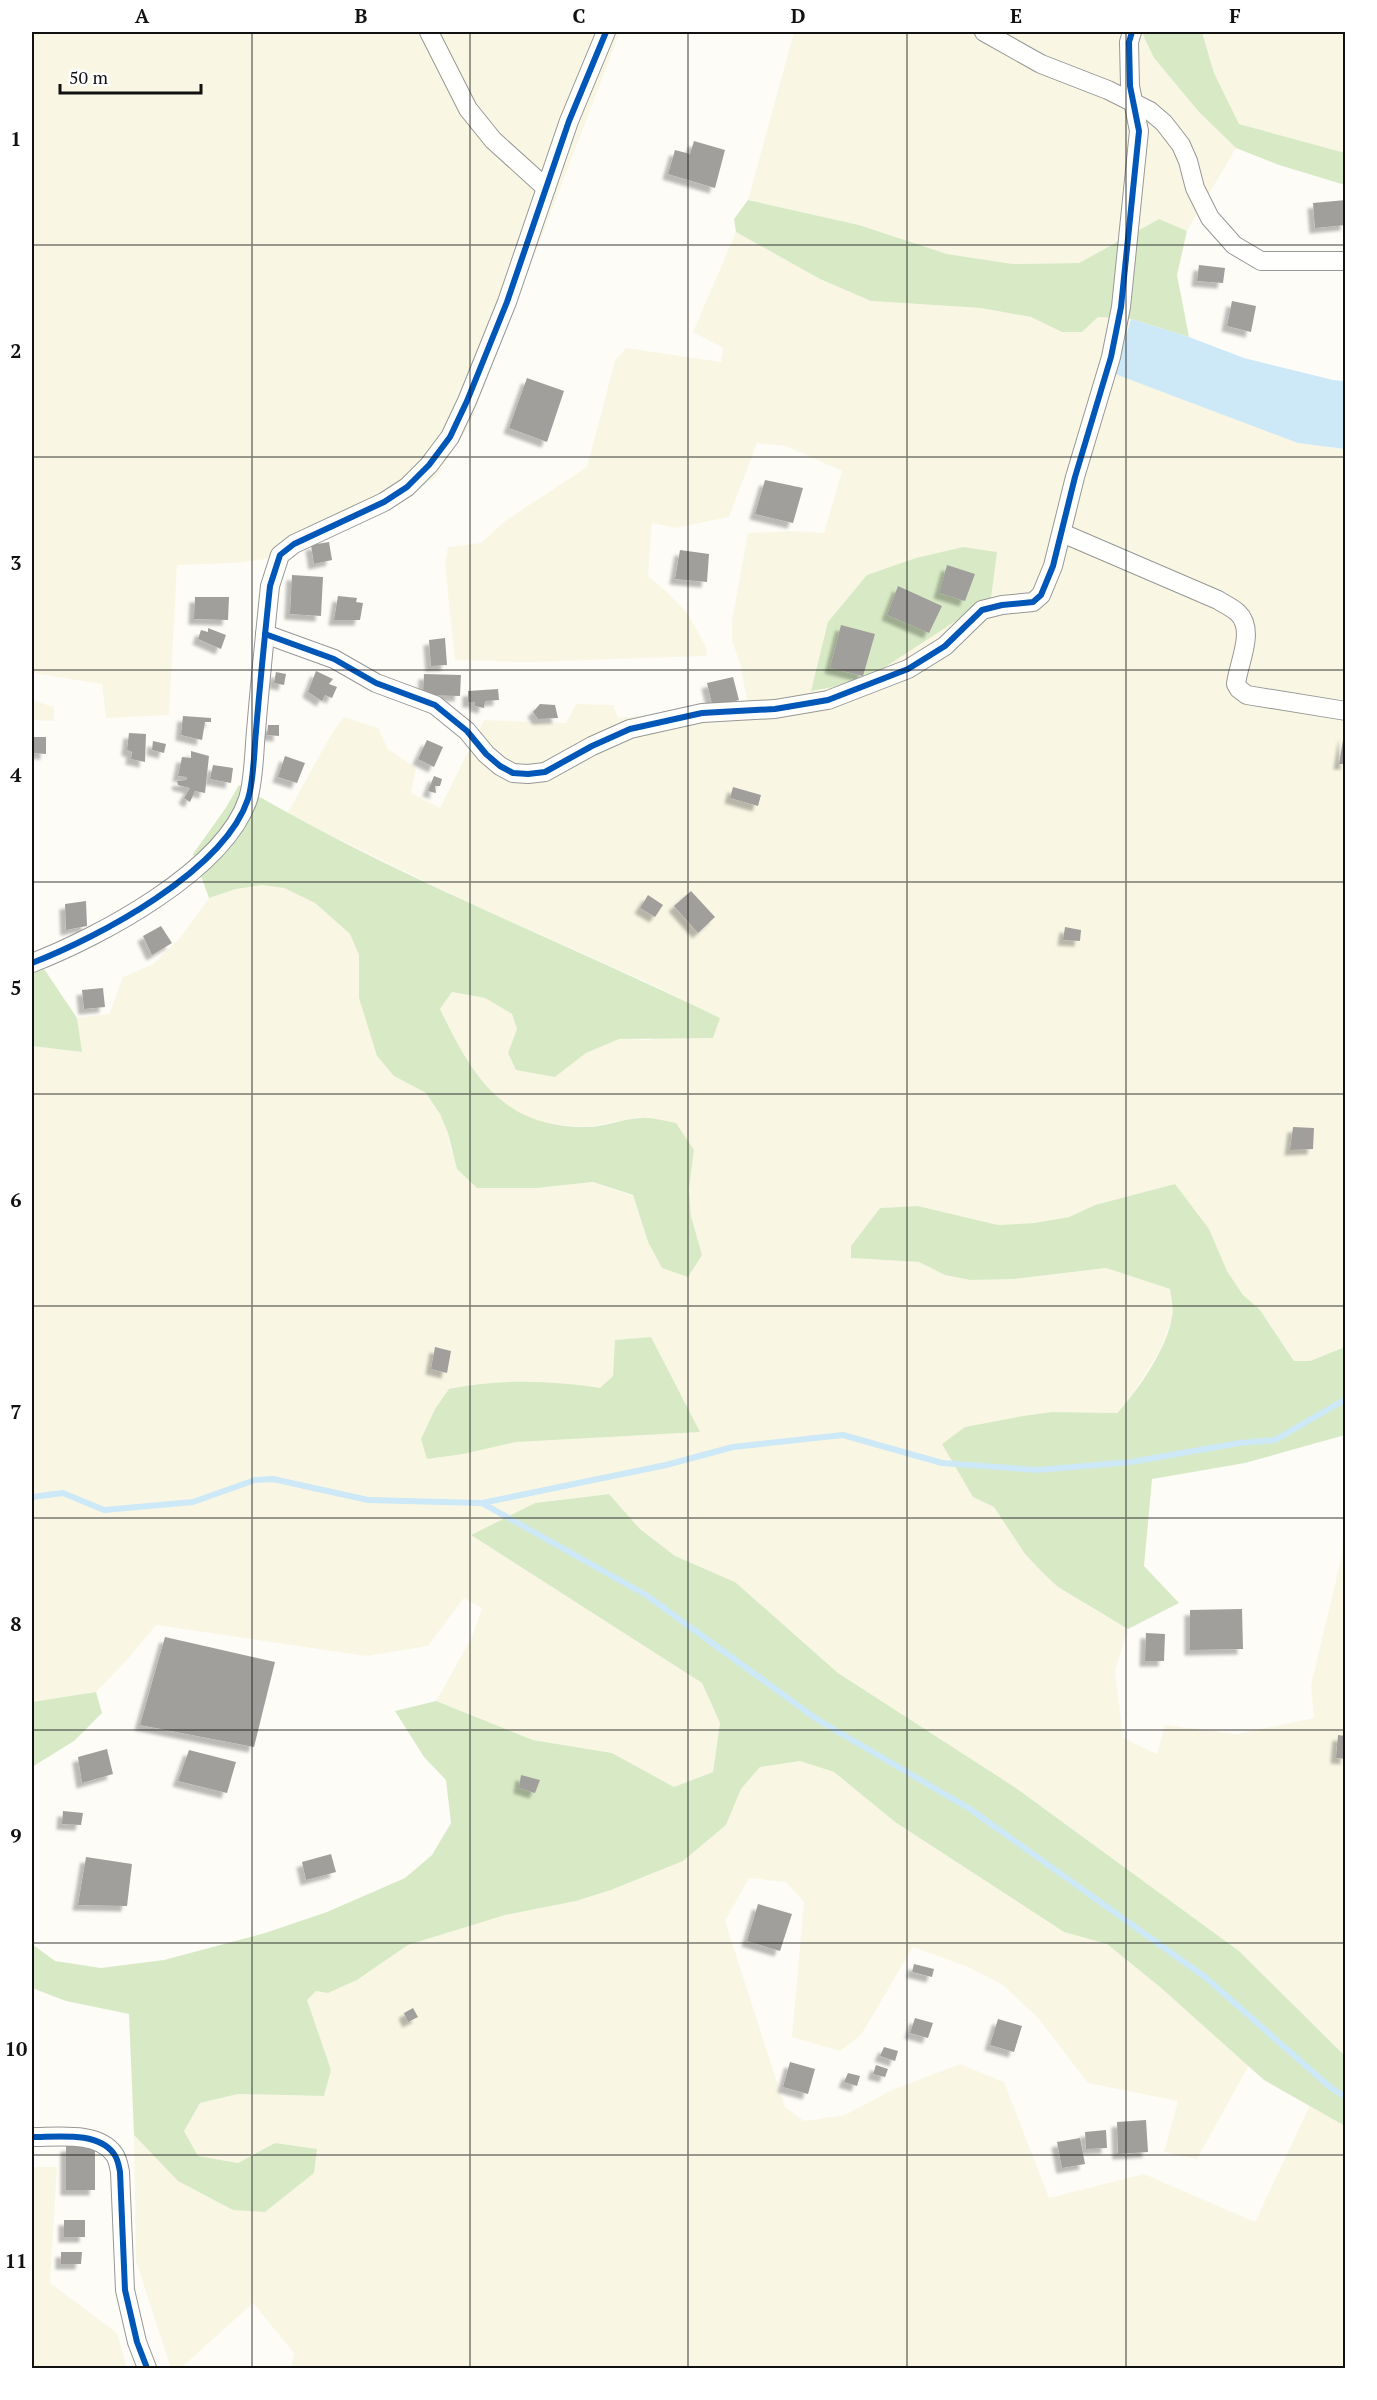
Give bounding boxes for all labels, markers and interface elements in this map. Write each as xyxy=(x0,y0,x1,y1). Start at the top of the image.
text: A xyxy=(135,2,150,29)
text: B xyxy=(355,2,368,29)
text: C xyxy=(572,2,586,29)
text: D xyxy=(791,2,805,29)
text: E xyxy=(1010,2,1022,29)
text: F xyxy=(1229,2,1241,29)
scale bar xyxy=(60,57,201,95)
text: 50 m xyxy=(69,65,109,89)
text: 1 xyxy=(10,125,22,152)
text: 2 xyxy=(10,337,22,364)
text: 3 xyxy=(10,549,22,576)
text: 4 xyxy=(10,761,22,788)
text: 5 xyxy=(10,974,22,1001)
text: 6 xyxy=(10,1186,22,1213)
text: 7 xyxy=(10,1398,22,1425)
text: 8 xyxy=(10,1610,22,1637)
text: 9 xyxy=(10,1822,22,1849)
text: 10 xyxy=(5,2035,27,2062)
text: 11 xyxy=(5,2247,27,2274)

